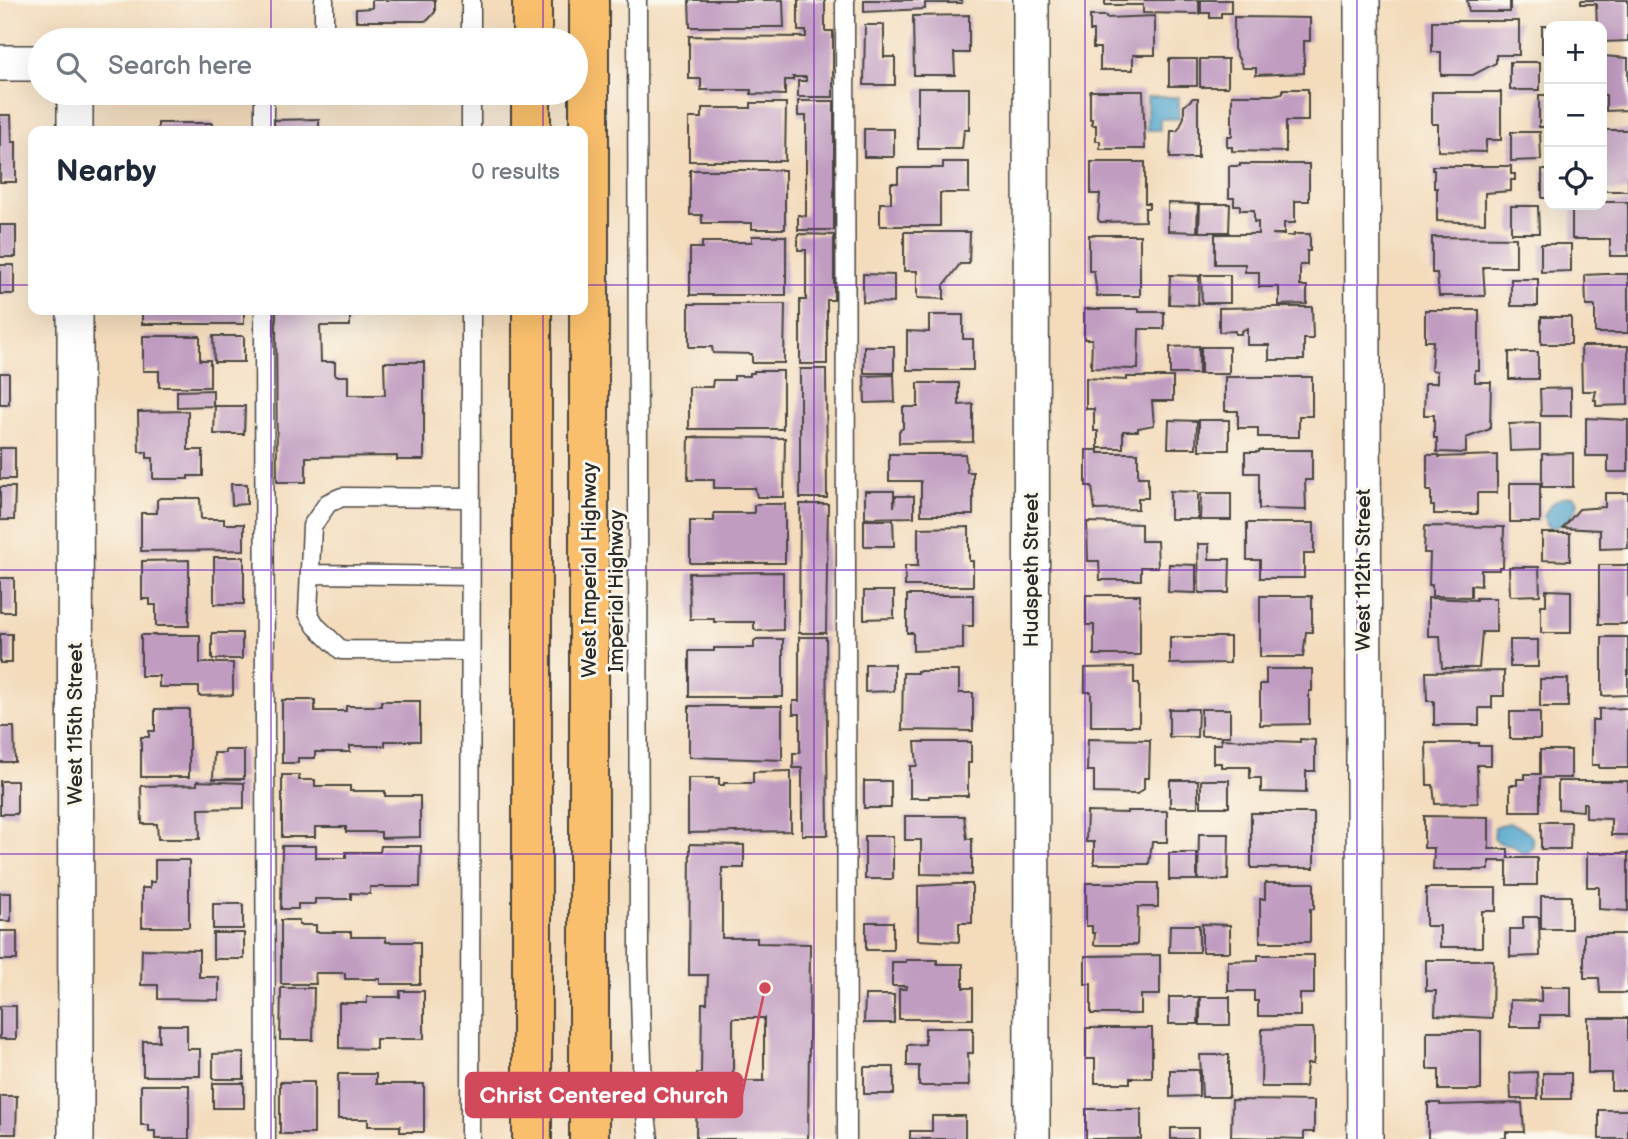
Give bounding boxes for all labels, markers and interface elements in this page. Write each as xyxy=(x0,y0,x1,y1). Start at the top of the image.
map controls xyxy=(1544,21,1607,210)
button: + xyxy=(1544,21,1607,84)
search box xyxy=(28,28,588,105)
icon: search xyxy=(52,48,90,86)
text: Search here xyxy=(108,51,252,82)
button: − xyxy=(1544,84,1607,147)
button: locate xyxy=(1544,147,1607,210)
text: Nearby xyxy=(56,154,156,190)
text: 0 results xyxy=(471,158,560,186)
street label: West Imperial Highway xyxy=(577,462,602,678)
street label: West 112th Street xyxy=(1351,488,1376,651)
street label: Hudspeth Street xyxy=(1019,492,1044,648)
street label: Imperial Highway xyxy=(604,509,629,672)
street label: West 115th Street xyxy=(63,642,88,805)
callout: Christ Centered Church xyxy=(466,1073,742,1117)
text: Christ Centered Church xyxy=(480,1082,728,1110)

